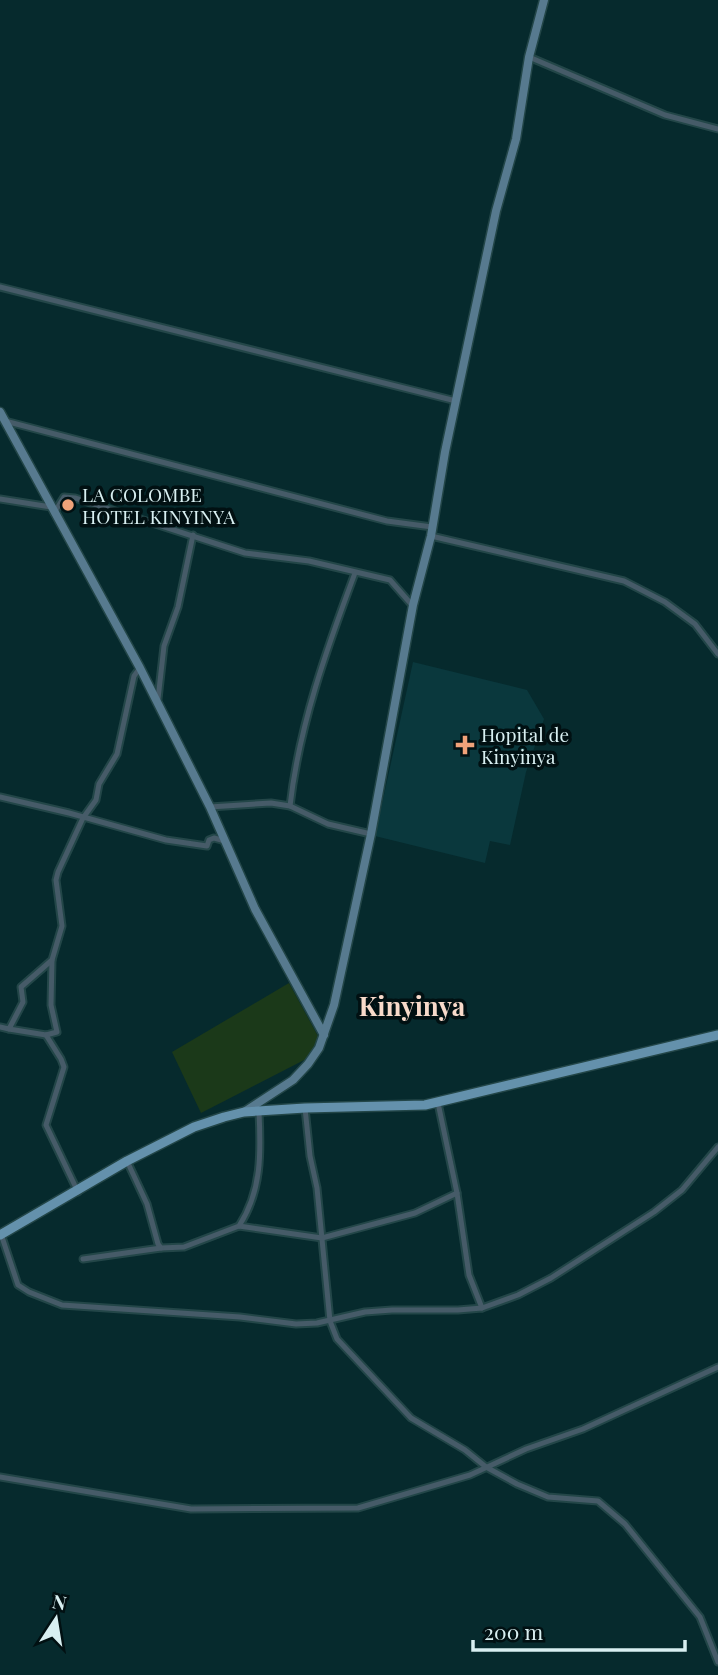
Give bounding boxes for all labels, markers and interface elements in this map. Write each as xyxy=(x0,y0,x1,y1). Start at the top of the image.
place label: LA COLOMBE HOTEL KINYINYA xyxy=(82,481,236,529)
marker: LA COLOMBE HOTEL KINYINYA xyxy=(60,497,76,513)
place label: Hopital de Kinyinya xyxy=(481,721,569,769)
marker: Hopital de Kinyinya xyxy=(455,735,475,755)
district label: Kinyinya xyxy=(359,988,466,1023)
north arrow xyxy=(21,1584,91,1654)
text: N xyxy=(50,1587,69,1616)
scale bar xyxy=(473,1608,685,1652)
text: 200 m xyxy=(484,1617,543,1645)

